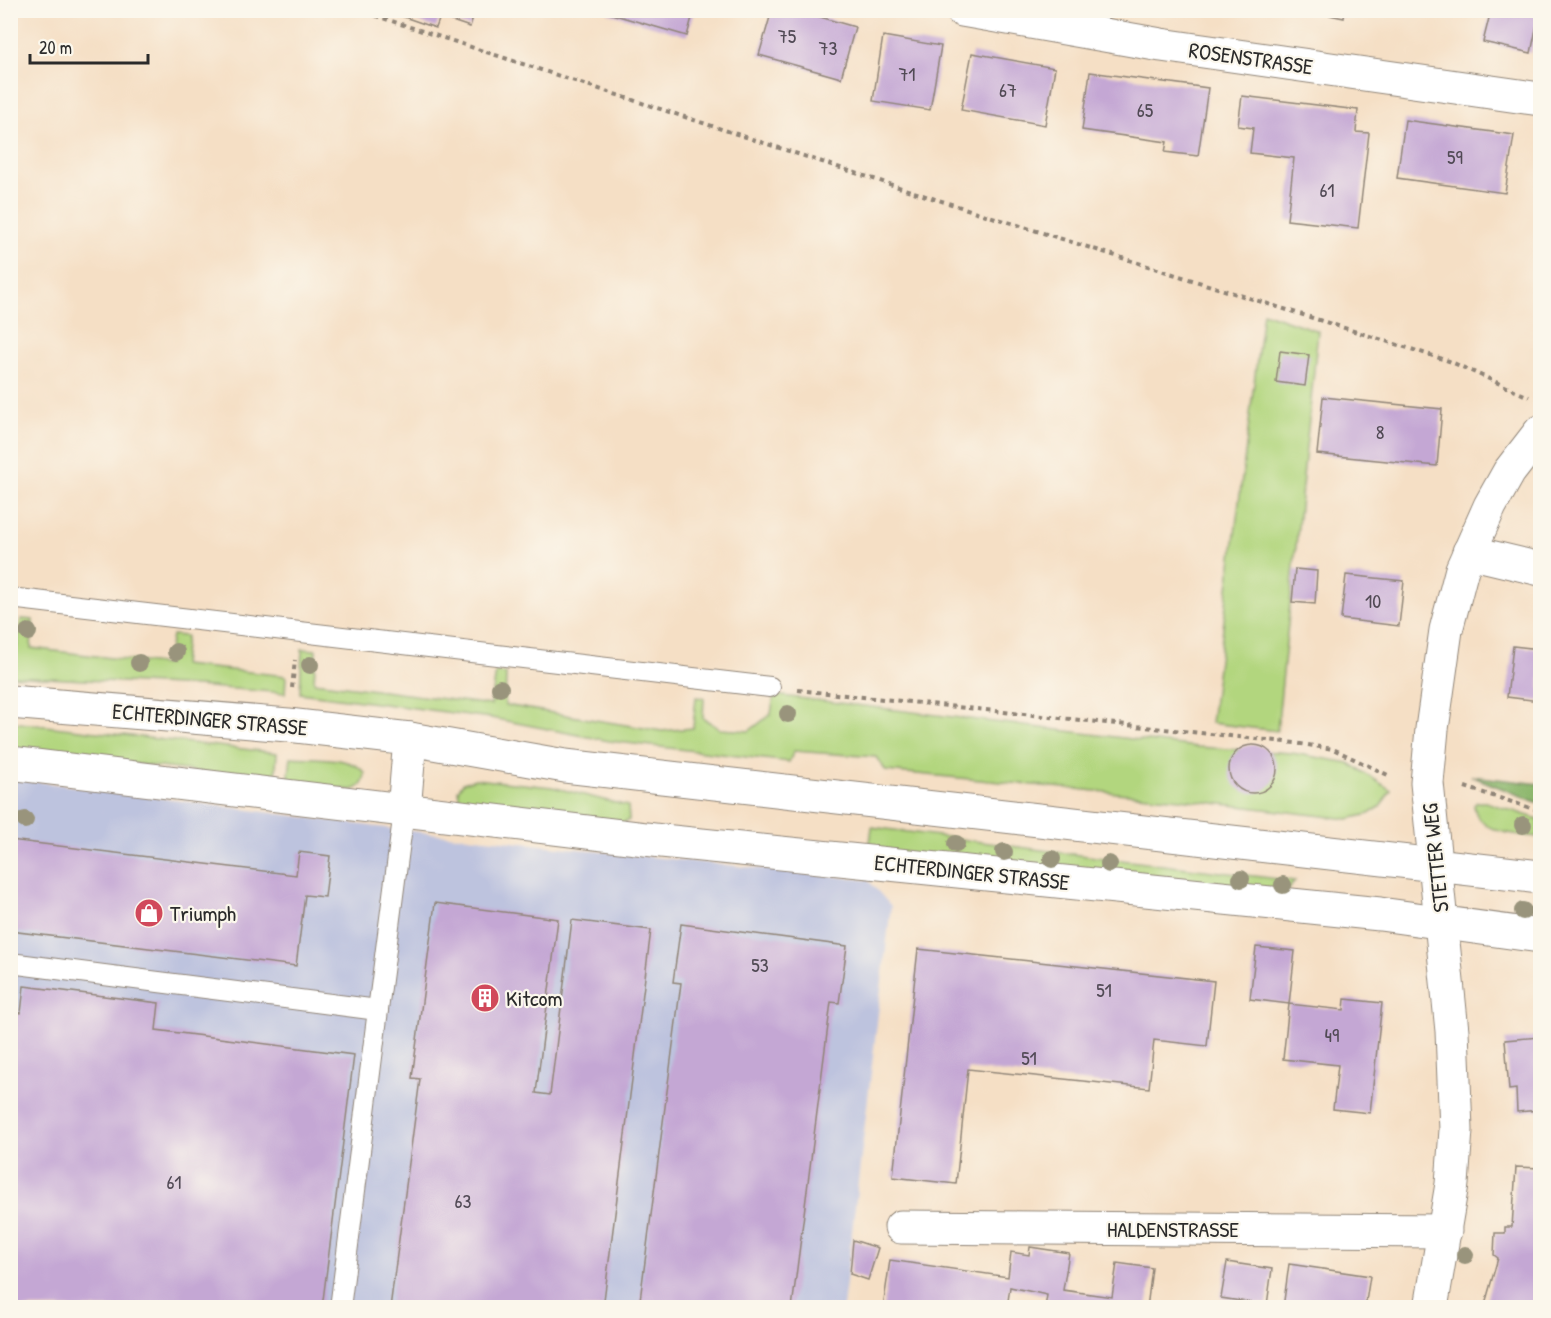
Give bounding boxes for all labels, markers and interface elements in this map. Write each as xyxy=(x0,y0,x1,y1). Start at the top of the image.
house number: 75 xyxy=(778,22,797,49)
scale bar xyxy=(30,27,148,65)
house number: 73 xyxy=(819,34,837,61)
street label: ROSENSTRASSE xyxy=(1187,34,1315,82)
text: 20 m xyxy=(39,35,72,60)
house number: 71 xyxy=(898,60,916,87)
house number: 67 xyxy=(999,76,1017,103)
house number: 65 xyxy=(1137,96,1154,123)
house number: 59 xyxy=(1447,143,1463,170)
house number: 61 xyxy=(1319,176,1335,203)
house number: 8 xyxy=(1376,418,1384,445)
house number: 10 xyxy=(1365,587,1381,614)
street label: ECHTERDINGER STRASSE xyxy=(111,696,309,742)
street label: STETTER WEG xyxy=(1414,802,1456,914)
street label: ECHTERDINGER STRASSE xyxy=(873,847,1071,897)
shop icon: Triumph xyxy=(133,897,165,929)
place label: Triumph xyxy=(170,898,236,928)
house number: 53 xyxy=(751,951,769,978)
house number: 51 xyxy=(1096,976,1112,1003)
building icon: Kitcom xyxy=(469,982,501,1014)
place label: Kitcom xyxy=(506,983,562,1013)
house number: 49 xyxy=(1325,1021,1339,1048)
house number: 51 xyxy=(1021,1044,1037,1071)
house number: 61 xyxy=(166,1168,182,1195)
house number: 63 xyxy=(455,1187,472,1214)
street label: HALDENSTRASSE xyxy=(1107,1214,1239,1244)

